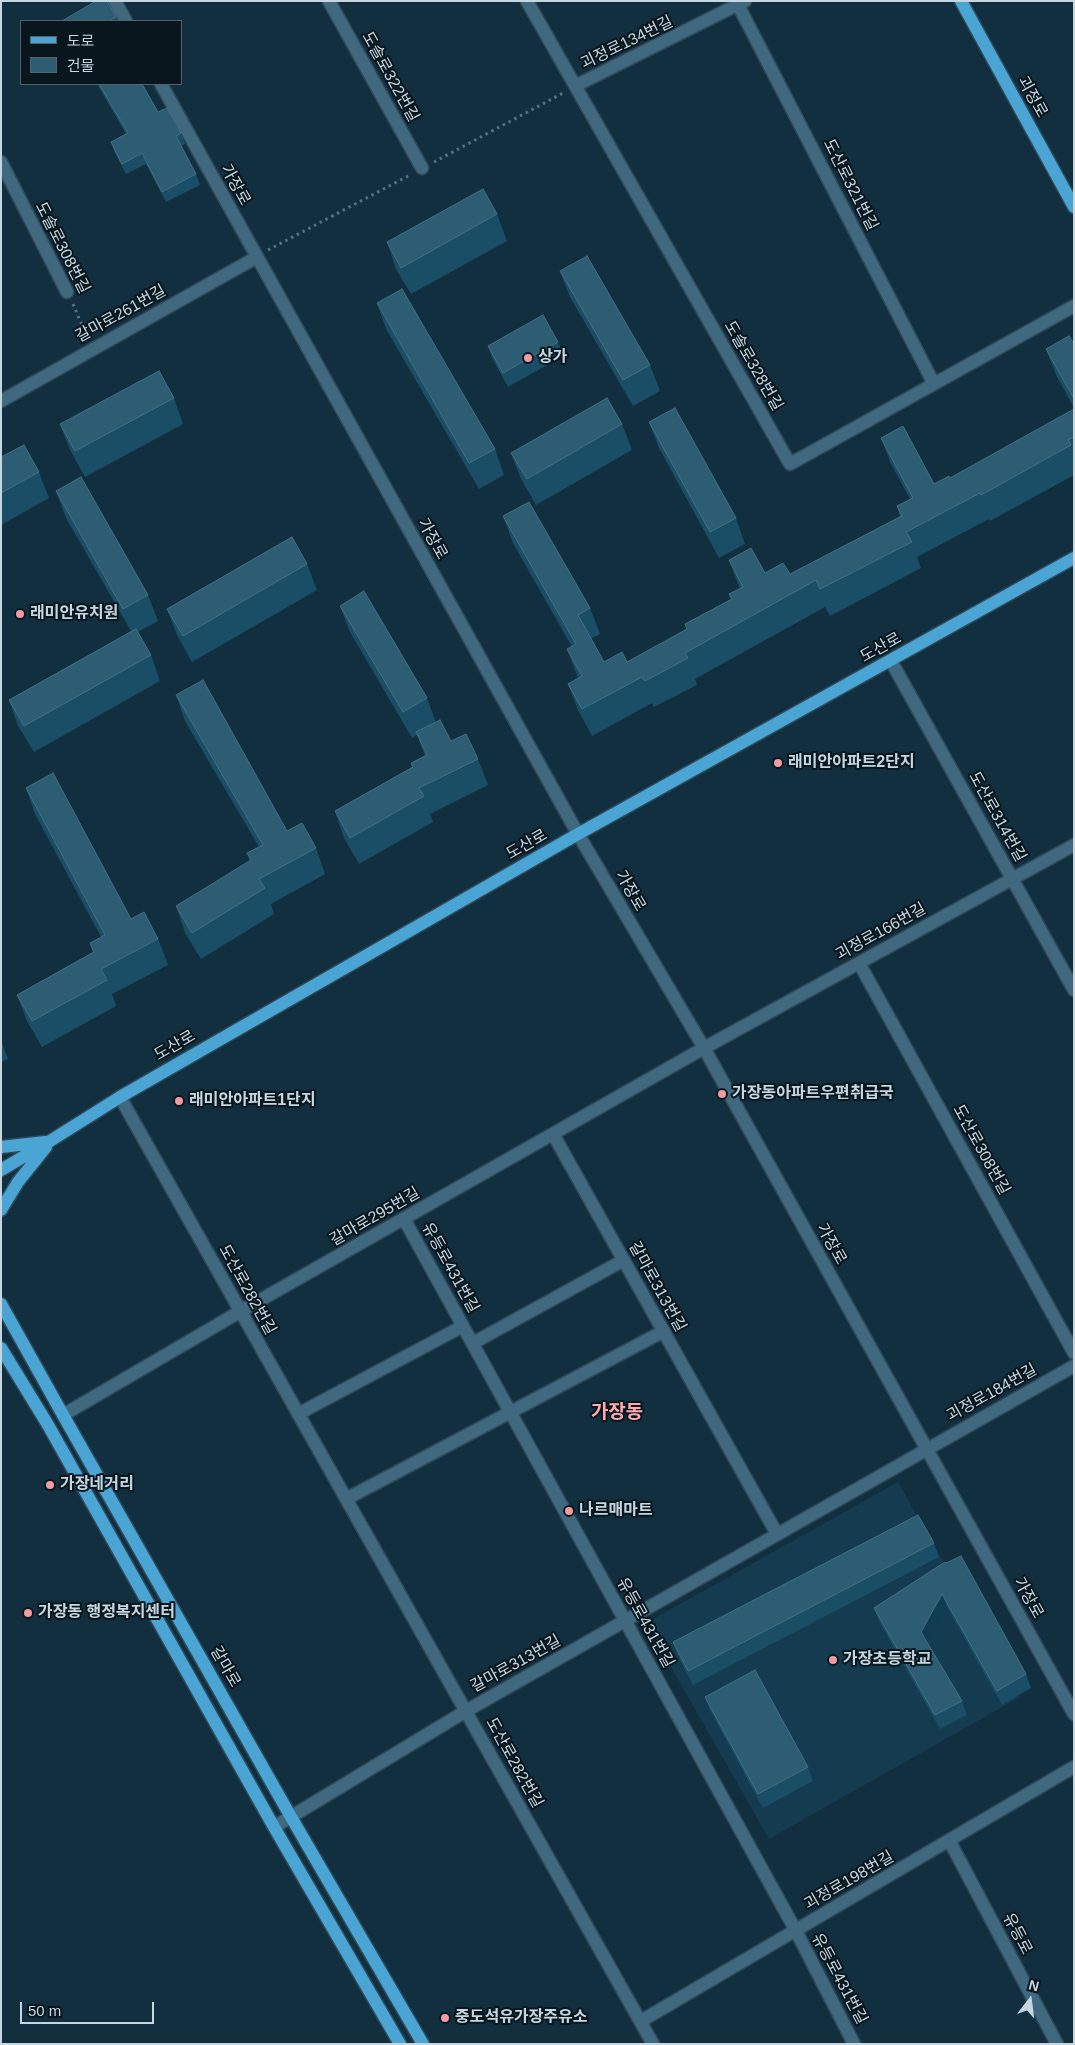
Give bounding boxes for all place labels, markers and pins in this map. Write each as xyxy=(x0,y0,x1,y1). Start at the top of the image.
place label: 상가 xyxy=(538,348,567,368)
marker: 상가 xyxy=(522,352,534,364)
place label: 래미안유치원 xyxy=(30,604,118,624)
marker: 래미안유치원 xyxy=(14,608,26,620)
place label: 래미안아파트2단지 xyxy=(788,753,915,773)
marker: 래미안아파트2단지 xyxy=(772,757,784,769)
place label: 가장동아파트우편취급국 xyxy=(732,1084,894,1104)
marker: 가장동아파트우편취급국 xyxy=(716,1088,728,1100)
place label: 래미안아파트1단지 xyxy=(189,1091,316,1111)
marker: 래미안아파트1단지 xyxy=(173,1095,185,1107)
place label: 가장네거리 xyxy=(60,1475,134,1495)
marker: 가장네거리 xyxy=(44,1479,56,1491)
place label: 나르매마트 xyxy=(579,1501,653,1521)
marker: 나르매마트 xyxy=(563,1505,575,1517)
place label: 가장동 행정복지센터 xyxy=(38,1603,175,1623)
marker: 가장동 행정복지센터 xyxy=(22,1607,34,1619)
place label: 가장초등학교 xyxy=(843,1650,931,1670)
marker: 가장초등학교 xyxy=(827,1654,839,1666)
place label: 중도석유가장주유소 xyxy=(455,2008,587,2028)
marker: 중도석유가장주유소 xyxy=(439,2012,451,2024)

